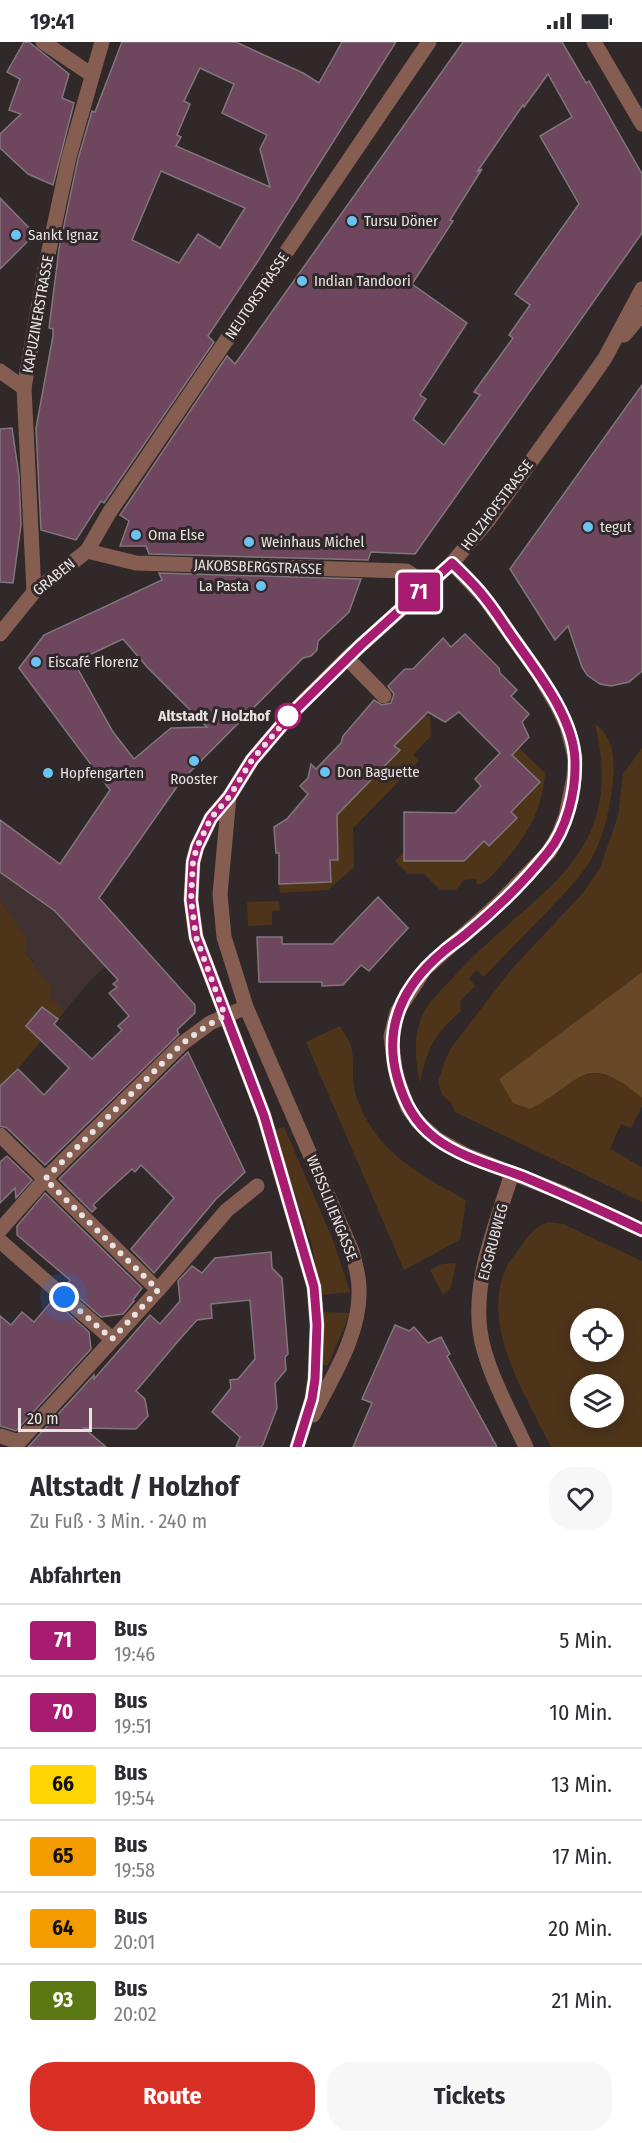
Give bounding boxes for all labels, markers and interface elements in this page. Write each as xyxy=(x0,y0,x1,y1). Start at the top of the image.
text: 19:41 xyxy=(30,8,75,35)
place label: Tursu Döner xyxy=(364,212,439,230)
marker: Tursu Döner xyxy=(345,214,359,228)
place label: Sankt Ignaz xyxy=(28,226,98,244)
marker: Sankt Ignaz xyxy=(9,228,23,242)
street label: NEUTORSTRASSE xyxy=(221,249,293,343)
street label: KAPUZINERSTRASSE xyxy=(19,254,57,374)
place label: Indian Tandoori xyxy=(314,272,411,290)
marker: Indian Tandoori xyxy=(295,274,309,288)
street label: HOLZHOFSTRASSE xyxy=(457,456,537,554)
place label: tegut xyxy=(600,518,632,536)
marker: tegut xyxy=(581,520,595,534)
place label: Oma Else xyxy=(148,526,205,544)
marker: Oma Else xyxy=(129,528,143,542)
place label: Weinhaus Michel xyxy=(261,533,364,551)
marker: Weinhaus Michel xyxy=(242,535,256,549)
street label: GRABEN xyxy=(29,555,79,599)
street label: JAKOBSBERGSTRASSE xyxy=(194,556,322,578)
line badge: 71 xyxy=(392,572,446,612)
place label: La Pasta xyxy=(199,577,249,595)
marker: La Pasta xyxy=(254,579,268,593)
text: 71 xyxy=(410,579,428,605)
place label: Eiscafé Florenz xyxy=(48,653,139,671)
marker: Eiscafé Florenz xyxy=(29,655,43,669)
marker: Altstadt / Holzhof xyxy=(275,703,301,729)
place label: Altstadt / Holzhof xyxy=(157,707,271,725)
marker: Rooster xyxy=(187,754,201,768)
place label: Don Baguette xyxy=(337,763,420,781)
place label: Hopfengarten xyxy=(60,764,144,782)
marker: Don Baguette xyxy=(318,765,332,779)
marker: Hopfengarten xyxy=(41,766,55,780)
place label: Rooster xyxy=(170,770,218,788)
street label: WEISSLILIENGASSE xyxy=(303,1153,361,1263)
street label: EISGRUBWEG xyxy=(474,1202,512,1282)
your location xyxy=(49,1282,79,1312)
map controls xyxy=(570,1308,624,1428)
button: locate xyxy=(570,1308,624,1362)
button: layers xyxy=(570,1374,624,1428)
scale bar xyxy=(18,1405,92,1432)
text: 20 m xyxy=(27,1409,58,1428)
button: heart xyxy=(549,1467,612,1530)
text: Altstadt / Holzhof xyxy=(30,1470,239,1503)
text: Zu Fuß · 3 Min. · 240 m xyxy=(30,1509,207,1533)
text: Abfahrten xyxy=(30,1562,121,1589)
text: Bus xyxy=(114,1615,147,1642)
text: 71 xyxy=(54,1627,72,1653)
text: 5 Min. xyxy=(559,1627,612,1654)
text: 19:46 xyxy=(114,1642,155,1666)
text: Bus xyxy=(114,1687,147,1714)
text: 70 xyxy=(53,1699,73,1725)
text: 10 Min. xyxy=(549,1699,612,1726)
text: 19:51 xyxy=(114,1714,152,1738)
text: Bus xyxy=(114,1759,147,1786)
text: 66 xyxy=(52,1771,74,1797)
text: 13 Min. xyxy=(551,1771,612,1798)
text: 19:54 xyxy=(114,1786,155,1810)
text: Bus xyxy=(114,1831,147,1858)
text: 65 xyxy=(52,1843,74,1869)
text: 17 Min. xyxy=(552,1843,612,1870)
text: 19:58 xyxy=(114,1858,155,1882)
text: Bus xyxy=(114,1903,147,1930)
text: 64 xyxy=(52,1915,74,1941)
text: 20 Min. xyxy=(548,1915,612,1942)
text: 20:01 xyxy=(114,1930,155,1954)
text: Bus xyxy=(114,1975,147,2002)
text: 93 xyxy=(53,1987,73,2013)
text: 21 Min. xyxy=(552,1987,612,2014)
text: 20:02 xyxy=(114,2002,157,2026)
button: Route xyxy=(30,2062,315,2131)
button: Tickets xyxy=(327,2062,612,2131)

